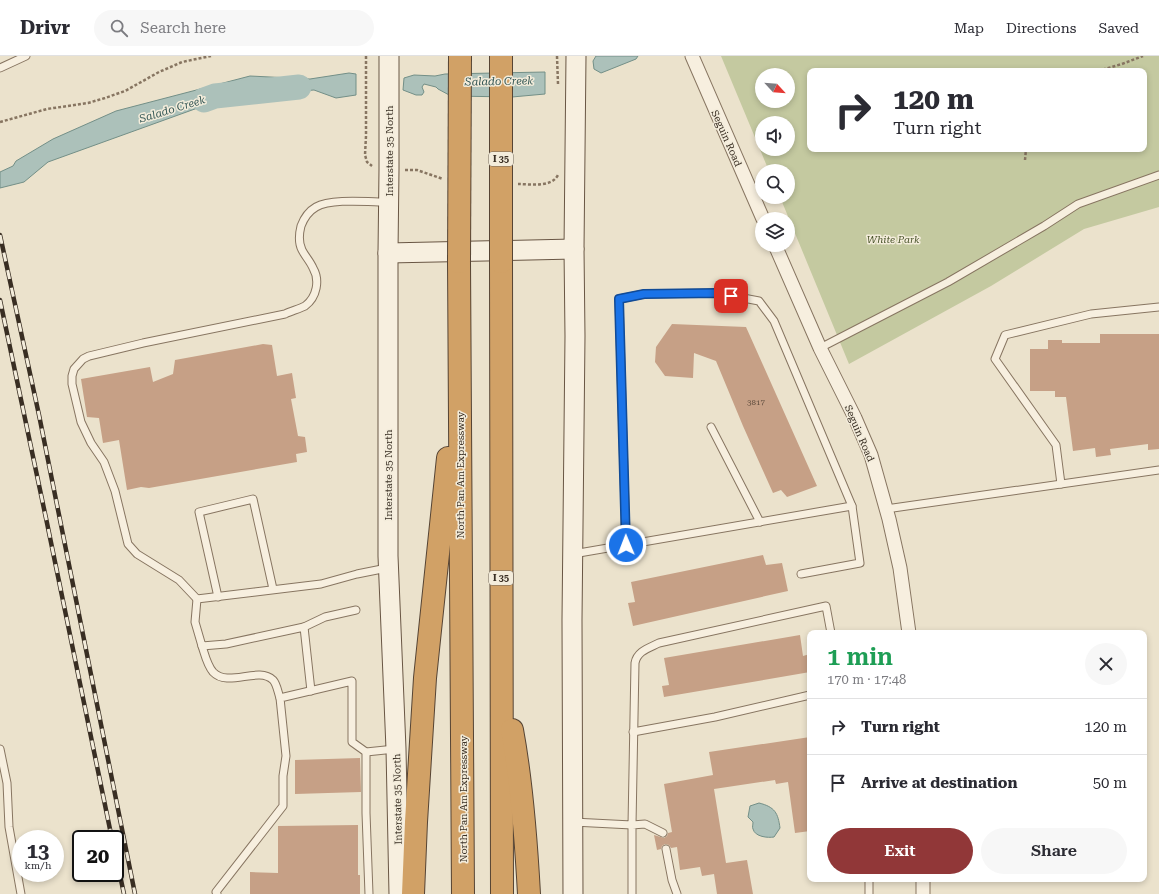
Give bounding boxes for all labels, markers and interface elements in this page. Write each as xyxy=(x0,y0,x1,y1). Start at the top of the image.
search box xyxy=(94,10,374,46)
text: Drivr xyxy=(20,16,70,39)
icon: search xyxy=(108,17,130,39)
text: Search here xyxy=(140,19,226,37)
text: Map xyxy=(954,20,984,36)
text: Directions xyxy=(1006,20,1076,36)
text: Saved xyxy=(1098,20,1139,36)
north arrow xyxy=(755,68,795,108)
map controls xyxy=(755,68,795,252)
water label: Salado Creek xyxy=(464,74,533,89)
text: 120 m xyxy=(893,83,974,116)
icon: right xyxy=(827,84,879,136)
water label: Salado Creek xyxy=(137,93,207,126)
street label: Interstate 35 North xyxy=(384,105,395,197)
street label: Seguin Road xyxy=(709,108,744,169)
button: sound xyxy=(755,116,795,156)
text: Turn right xyxy=(893,117,981,138)
road number: I 35 xyxy=(489,152,513,166)
button: search xyxy=(755,164,795,204)
button: layers xyxy=(755,212,795,252)
park label: White Park xyxy=(867,234,920,245)
pin xyxy=(714,279,748,313)
icon: arrive xyxy=(720,285,742,307)
house number: 3817 xyxy=(747,398,765,407)
street label: Seguin Road xyxy=(843,403,877,464)
street label: North Pan Am Expressway xyxy=(455,411,466,539)
street label: Interstate 35 North xyxy=(383,429,394,521)
position arrow xyxy=(605,524,647,566)
road number: I 35 xyxy=(489,571,513,585)
text: 1 min xyxy=(827,643,893,671)
button: close xyxy=(1085,643,1127,685)
text: 170 m · 17:48 xyxy=(827,672,906,687)
icon: right xyxy=(827,716,849,738)
text: Turn right xyxy=(861,718,940,736)
text: 120 m xyxy=(1084,718,1127,736)
street label: North Pan Am Expressway xyxy=(458,735,469,863)
street label: Interstate 35 North xyxy=(391,753,404,845)
icon: arrive xyxy=(827,772,849,794)
text: Arrive at destination xyxy=(861,774,1017,792)
text: 50 m xyxy=(1093,774,1127,792)
button: Exit xyxy=(827,828,973,874)
button: Share xyxy=(981,828,1127,874)
speed limit sign: 20 xyxy=(72,830,124,882)
text: 13 xyxy=(27,839,49,863)
text: km/h xyxy=(25,860,51,871)

